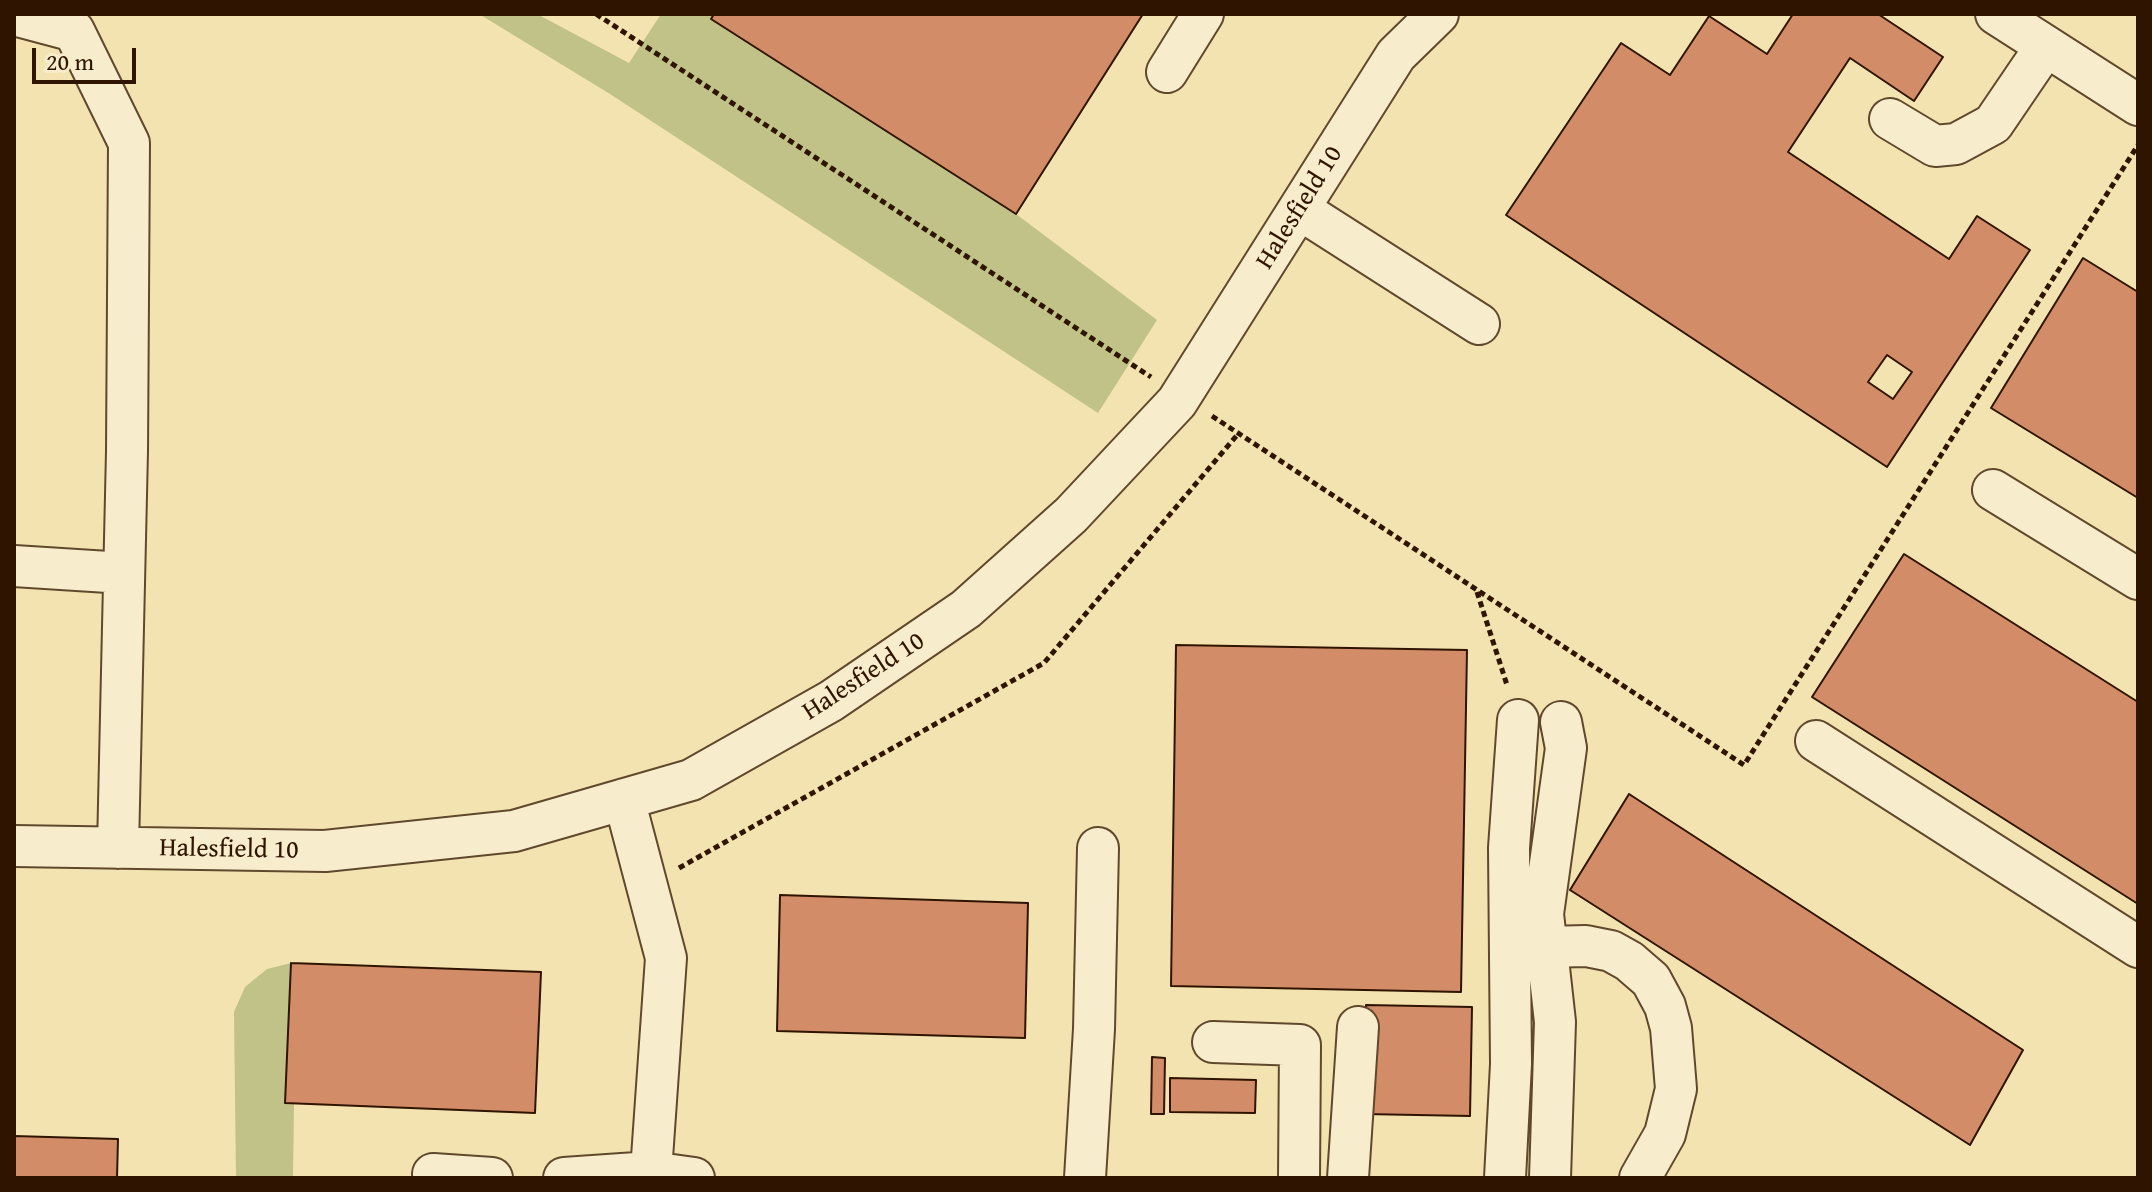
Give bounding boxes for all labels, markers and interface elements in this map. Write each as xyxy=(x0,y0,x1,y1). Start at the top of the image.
scale bar xyxy=(36,32,140,82)
text: 20 m xyxy=(46,44,94,79)
street label: Halesfield 10 xyxy=(1250,141,1350,275)
street label: Halesfield 10 xyxy=(797,626,931,728)
street label: Halesfield 10 xyxy=(159,833,299,867)

